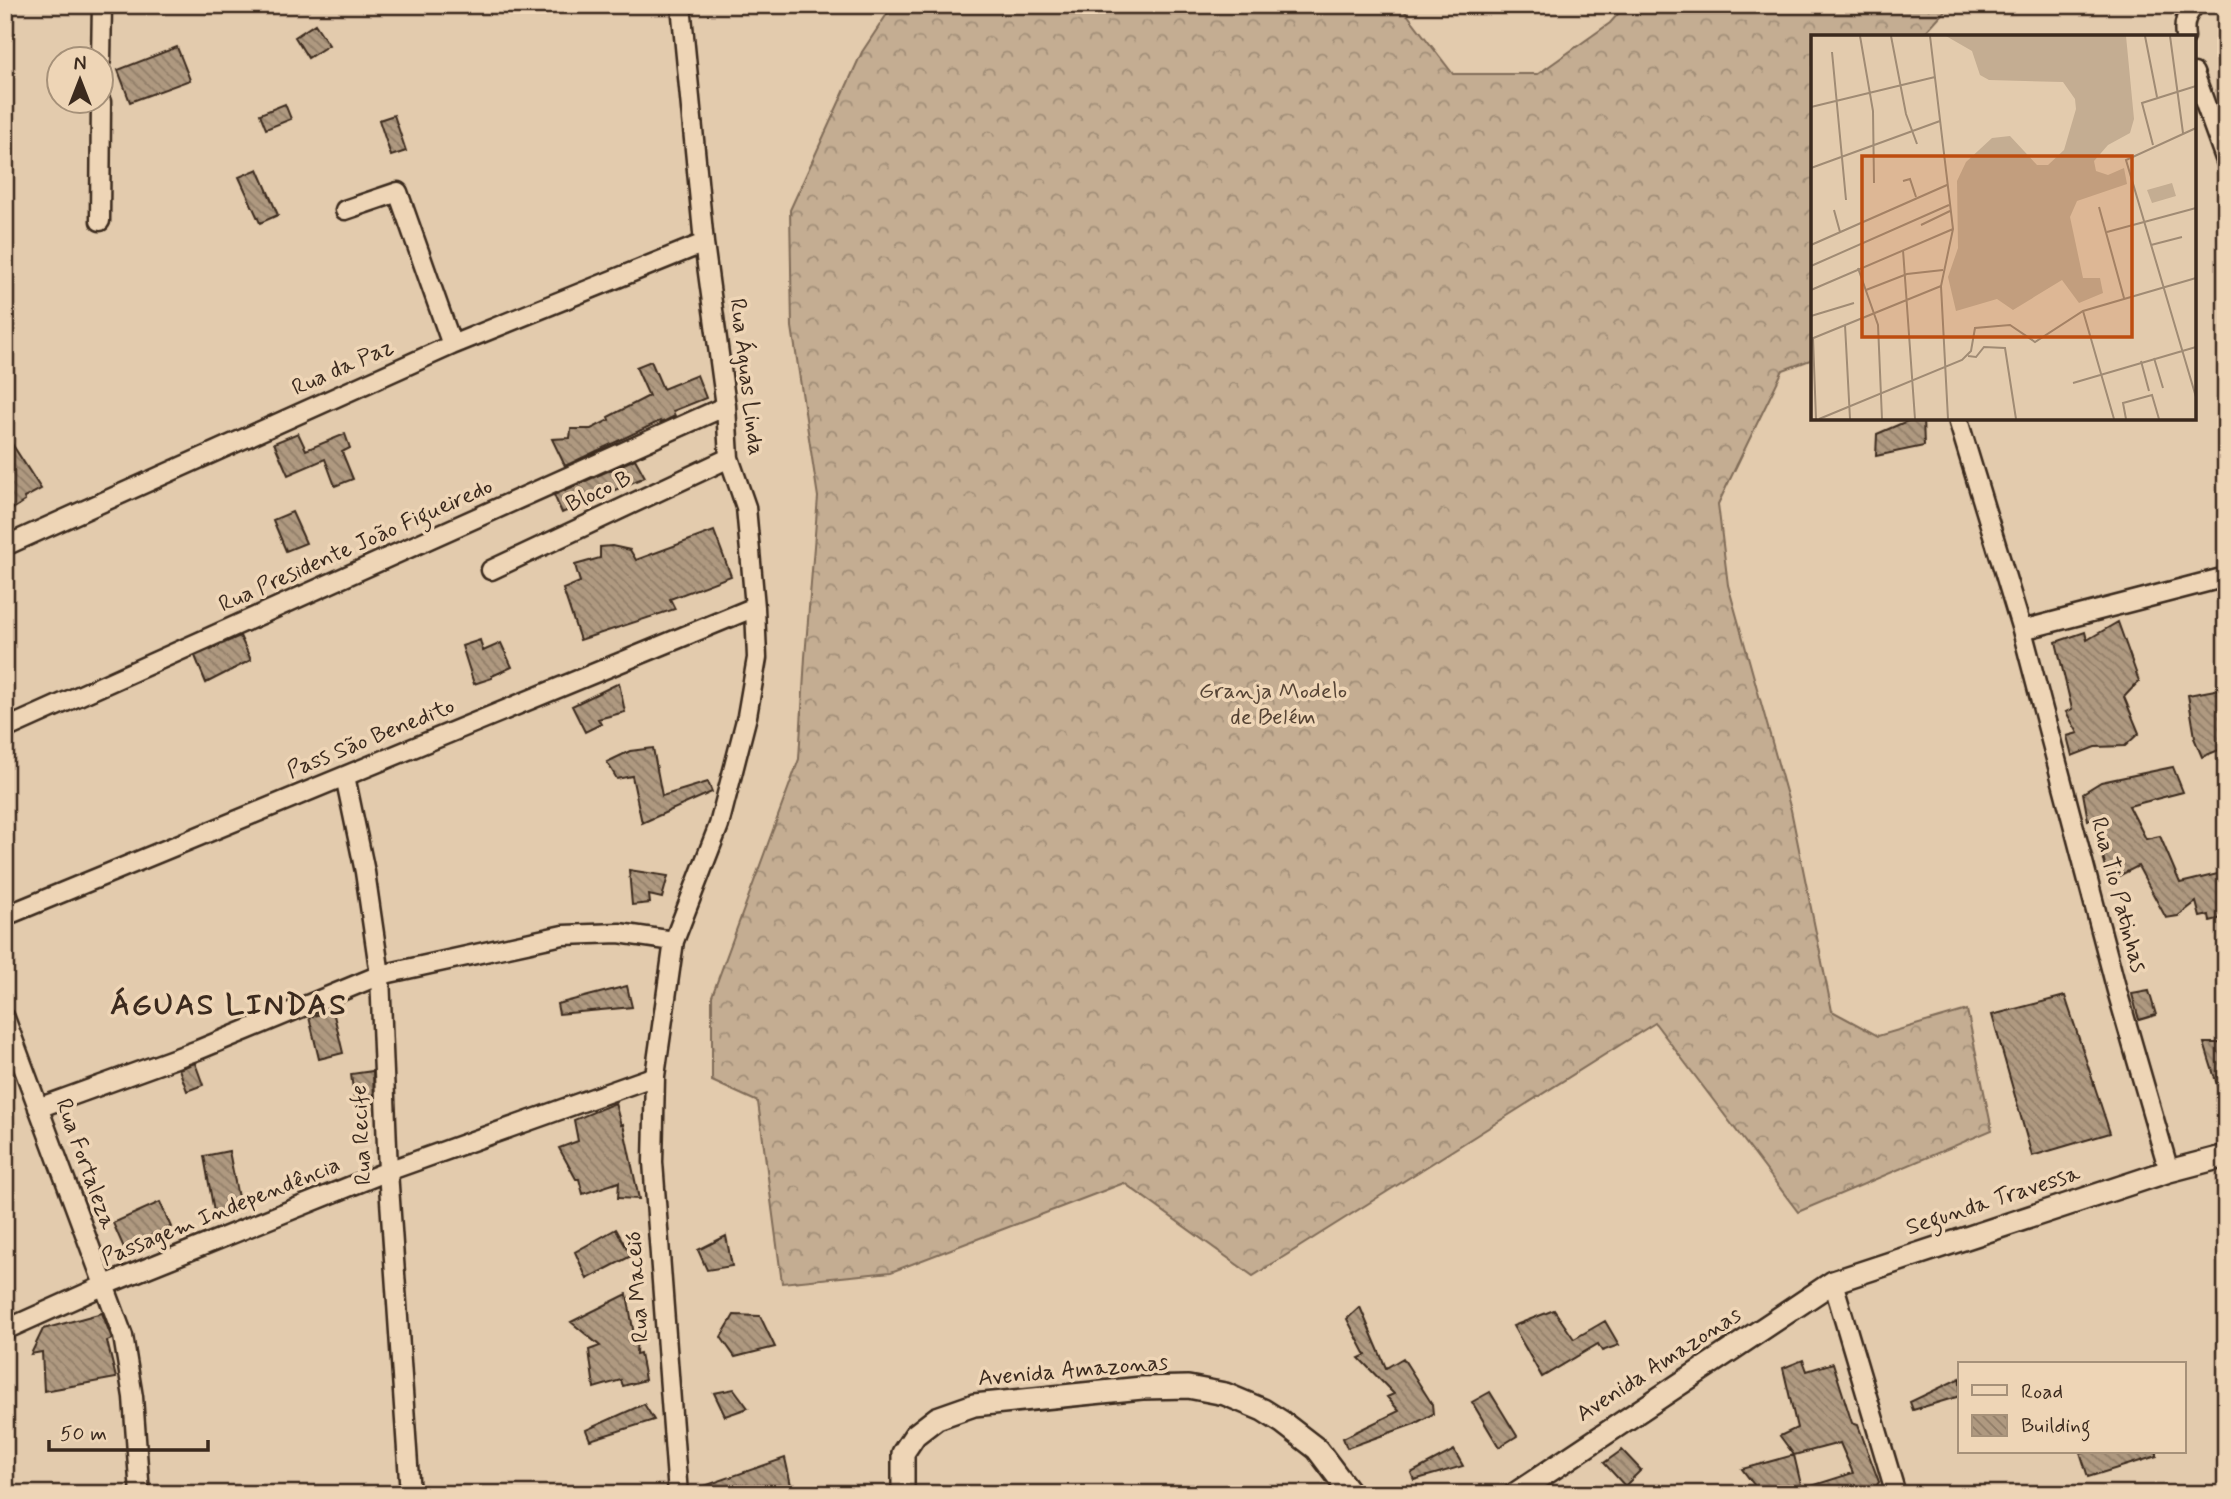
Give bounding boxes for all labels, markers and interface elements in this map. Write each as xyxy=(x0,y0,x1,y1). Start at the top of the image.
inset map xyxy=(1811,35,2196,420)
north arrow xyxy=(46,46,116,116)
text: N xyxy=(74,52,86,77)
street label: Rua Águas Linda xyxy=(721,297,771,457)
street label: Rua da Paz xyxy=(287,332,399,404)
street label: Bloco B xyxy=(561,464,637,520)
street label: Rua Presidente João Figueiredo xyxy=(214,472,499,622)
park label: Granja Modelo de Belém xyxy=(1199,677,1347,733)
street label: Pass São Benedito xyxy=(283,692,459,786)
street label: Rua Tio Patinhas xyxy=(2083,814,2153,976)
district label: ÁGUAS LINDAS xyxy=(110,986,348,1025)
street label: Rua Recife xyxy=(344,1084,380,1186)
street label: Rua Fortaleza xyxy=(47,1094,123,1234)
street label: Passagem Independência xyxy=(97,1150,345,1274)
street label: Segunda Travessa xyxy=(1902,1159,2085,1245)
street label: Rua Maceió xyxy=(619,1230,657,1344)
street label: Avenida Amazonas xyxy=(1571,1300,1747,1430)
street label: Avenida Amazonas xyxy=(977,1348,1169,1394)
legend xyxy=(1958,1362,2186,1454)
text: Road xyxy=(2021,1378,2063,1406)
scale bar xyxy=(49,1408,208,1452)
text: Building xyxy=(2021,1412,2091,1442)
text: 50 m xyxy=(60,1420,107,1448)

